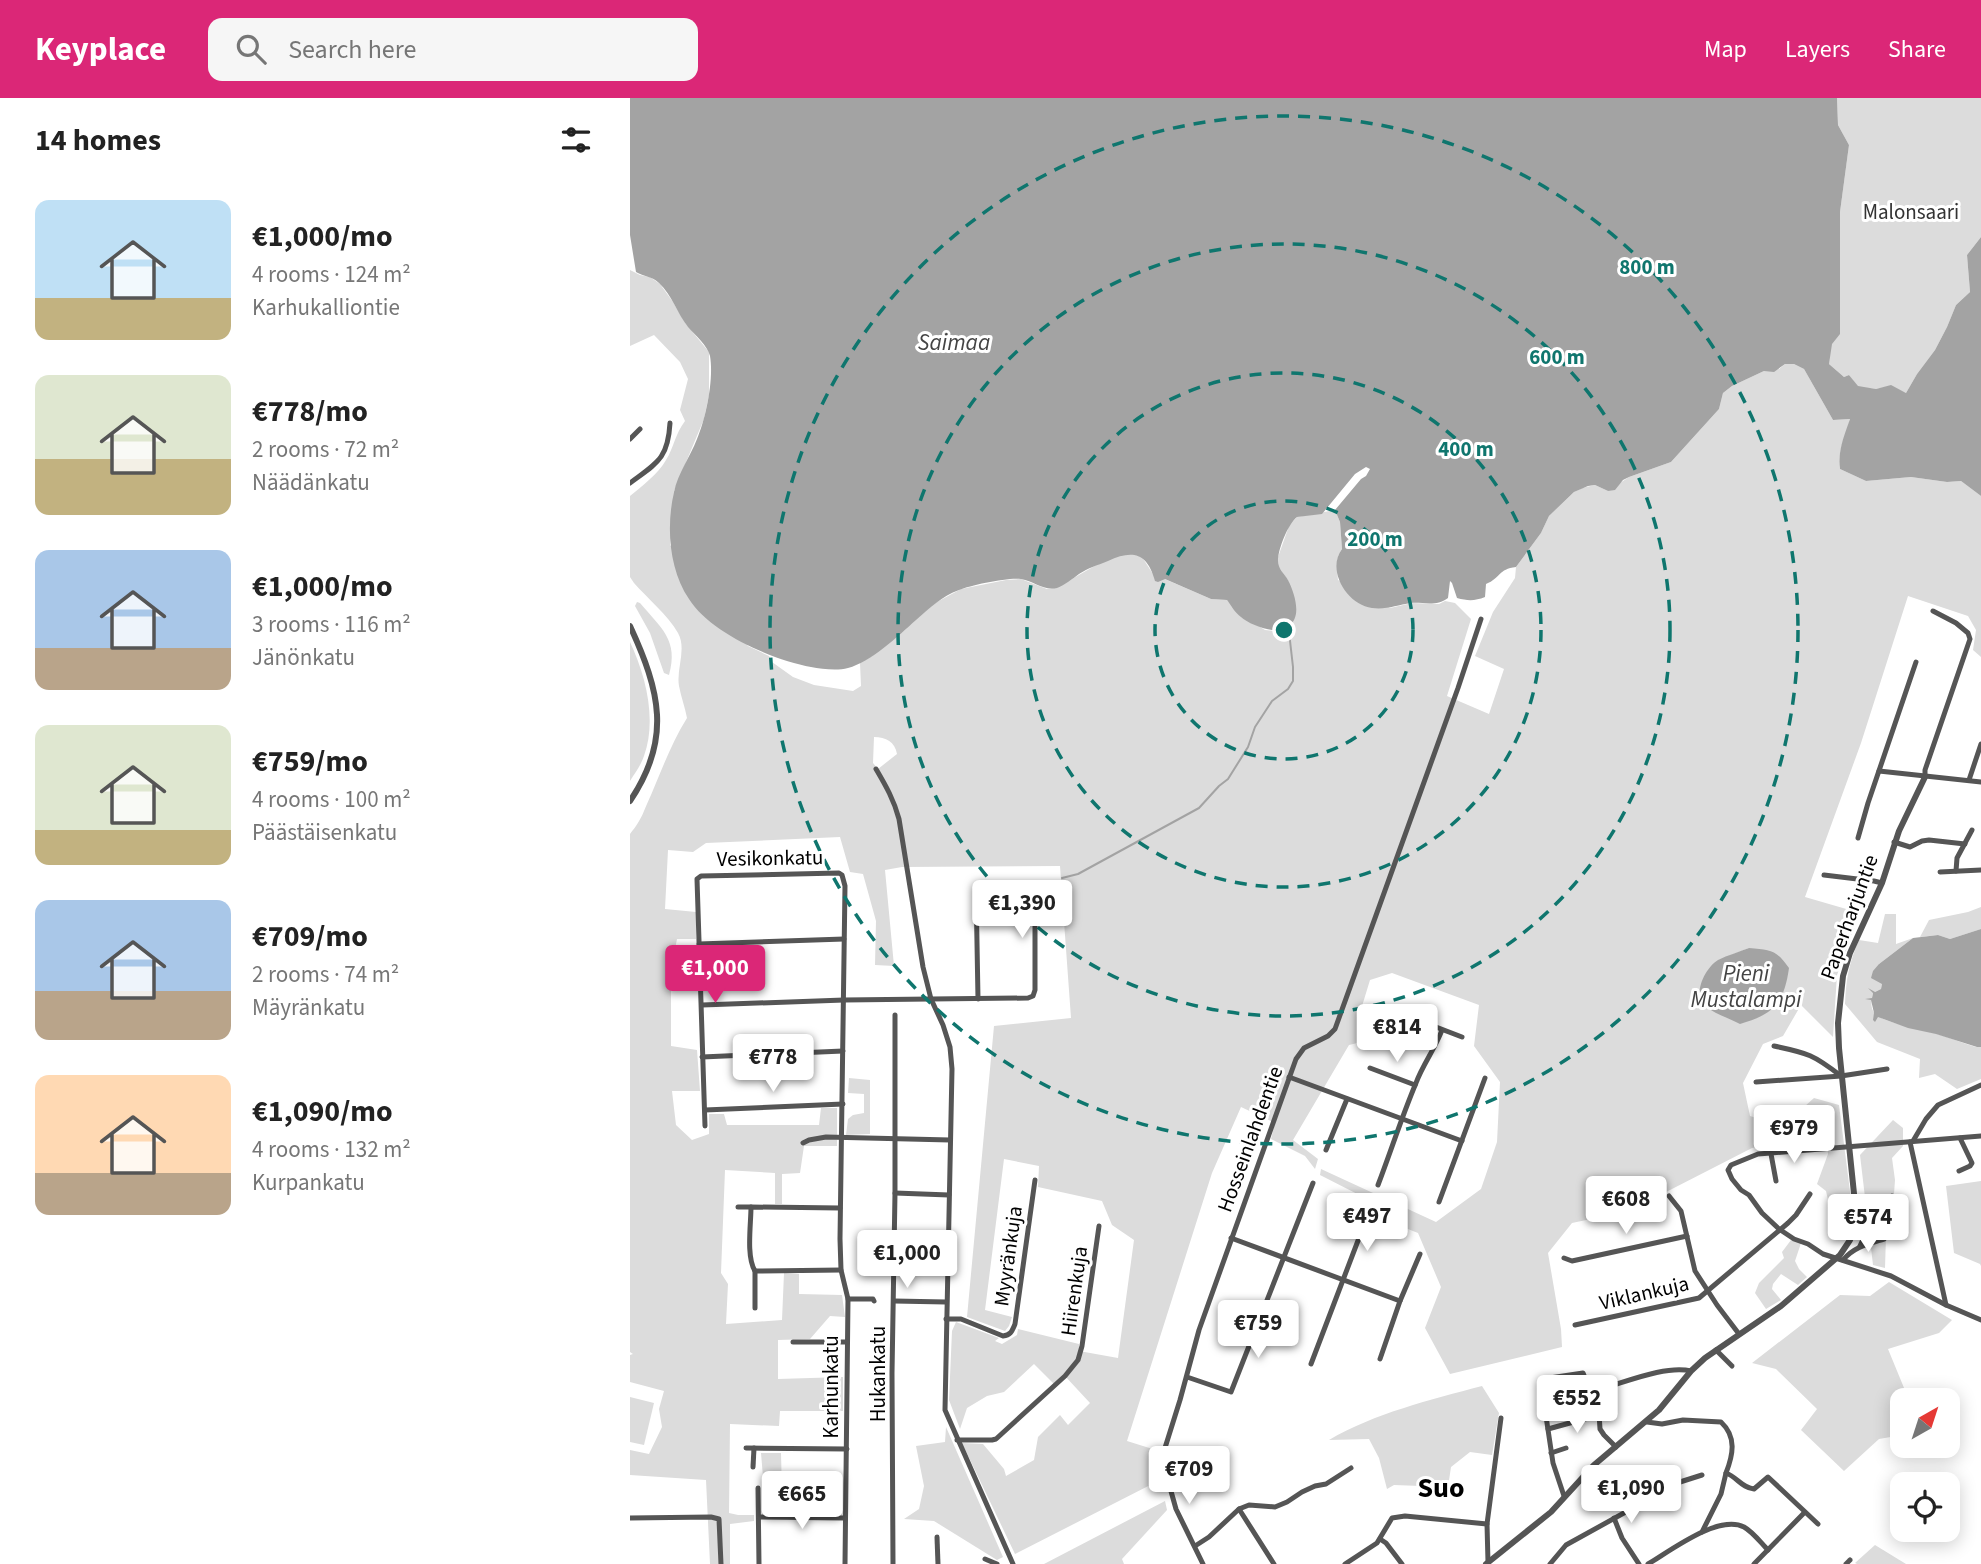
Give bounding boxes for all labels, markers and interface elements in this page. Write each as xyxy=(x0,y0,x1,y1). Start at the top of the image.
search box xyxy=(208,18,698,81)
text: Keyplace xyxy=(35,26,166,73)
icon: search xyxy=(232,30,270,68)
text: Search here xyxy=(288,31,416,68)
text: Map xyxy=(1704,32,1747,67)
text: Layers xyxy=(1785,32,1850,67)
text: Share xyxy=(1888,32,1946,67)
text: 14 homes xyxy=(35,119,161,162)
icon: filters xyxy=(557,121,595,159)
park label: Malonsaari xyxy=(1863,197,1959,227)
text: €1,000/mo xyxy=(252,215,393,258)
icon: home xyxy=(91,228,175,312)
text: 800 m xyxy=(1619,252,1675,282)
text: 4 rooms · 124 m² xyxy=(252,258,411,291)
text: Karhukalliontie xyxy=(252,291,400,324)
water label: Saimaa xyxy=(918,326,990,359)
text: 600 m xyxy=(1529,342,1585,372)
text: €778/mo xyxy=(252,390,368,433)
icon: home xyxy=(91,403,175,487)
text: 2 rooms · 72 m² xyxy=(252,433,399,466)
text: 400 m xyxy=(1438,434,1494,464)
text: Näädänkatu xyxy=(252,466,370,499)
text: 200 m xyxy=(1347,524,1403,554)
text: €1,000/mo xyxy=(252,565,393,608)
icon: home xyxy=(91,578,175,662)
text: 3 rooms · 116 m² xyxy=(252,608,411,641)
centre of rings xyxy=(1272,618,1296,642)
text: Jänönkatu xyxy=(252,641,355,674)
text: €759/mo xyxy=(252,740,368,783)
icon: home xyxy=(91,753,175,837)
text: 4 rooms · 100 m² xyxy=(252,783,411,816)
text: Päästäisenkatu xyxy=(252,816,397,849)
street label: Vesikonkatu xyxy=(716,842,824,874)
street label: Paperharjuntie xyxy=(1812,850,1886,984)
pin: €1,390 xyxy=(965,880,1079,940)
text: €1,390 xyxy=(988,886,1056,919)
text: €709/mo xyxy=(252,915,368,958)
icon: home xyxy=(91,928,175,1012)
pin: €1,000 xyxy=(658,946,772,1005)
text: €1,000 xyxy=(681,951,749,984)
water label: Pieni Mustalampi xyxy=(1690,957,1802,1016)
text: 2 rooms · 74 m² xyxy=(252,958,399,991)
text: Mäyränkatu xyxy=(252,991,365,1024)
pin: €814 xyxy=(1356,1004,1438,1064)
text: €814 xyxy=(1373,1010,1421,1043)
pin: €778 xyxy=(732,1034,814,1094)
text: €778 xyxy=(749,1040,797,1073)
street label: Hosseinlahdentie xyxy=(1210,1062,1290,1216)
text: €1,090/mo xyxy=(252,1090,393,1133)
icon: home xyxy=(91,1103,175,1187)
pin: €979 xyxy=(1753,1105,1835,1165)
text: €979 xyxy=(1770,1111,1818,1144)
text: 4 rooms · 132 m² xyxy=(252,1133,411,1166)
text: Kurpankatu xyxy=(252,1166,365,1199)
pin: €608 xyxy=(1585,1176,1667,1236)
text: €608 xyxy=(1602,1182,1650,1215)
pin: €497 xyxy=(1326,1194,1408,1253)
pin: €574 xyxy=(1827,1194,1909,1254)
text: €497 xyxy=(1343,1199,1391,1232)
text: €574 xyxy=(1844,1200,1892,1233)
street label: Myyränkuja xyxy=(986,1204,1030,1308)
pin: €1,000 xyxy=(850,1230,964,1290)
text: €1,000 xyxy=(873,1236,941,1269)
street label: Hiirenkuja xyxy=(1053,1244,1095,1338)
street label: Viklankuja xyxy=(1596,1268,1692,1318)
pin: €759 xyxy=(1217,1300,1299,1360)
text: €759 xyxy=(1234,1306,1282,1339)
street label: Hukankatu xyxy=(863,1326,893,1422)
street label: Karhunkatu xyxy=(816,1335,846,1439)
pin: €552 xyxy=(1536,1376,1618,1435)
text: €552 xyxy=(1553,1381,1601,1414)
north arrow xyxy=(1890,1388,1960,1458)
map controls xyxy=(1890,1388,1960,1542)
pin: €709 xyxy=(1148,1446,1230,1506)
text: €709 xyxy=(1165,1452,1213,1485)
pin: €1,090 xyxy=(1574,1466,1688,1525)
district label: Suo xyxy=(1417,1468,1465,1508)
text: €1,090 xyxy=(1597,1471,1665,1504)
pin: €665 xyxy=(761,1472,843,1531)
button: locate xyxy=(1890,1472,1960,1542)
text: €665 xyxy=(778,1477,826,1510)

